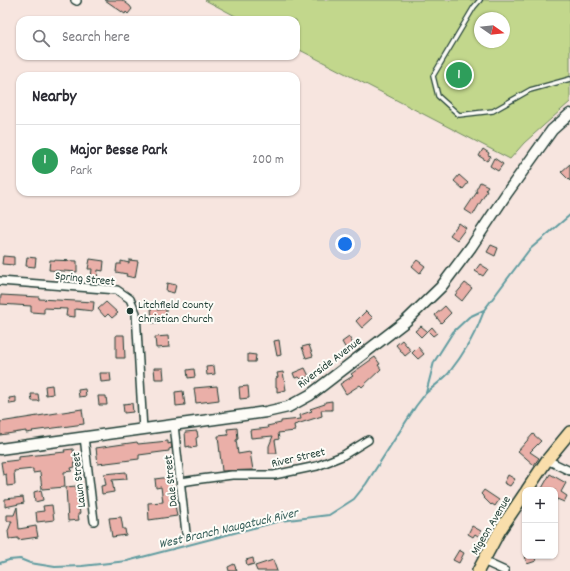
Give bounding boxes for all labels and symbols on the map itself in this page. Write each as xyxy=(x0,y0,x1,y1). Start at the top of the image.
north arrow xyxy=(474,12,510,48)
pin: 1 xyxy=(446,60,472,90)
your location xyxy=(335,234,355,254)
street label: Spring Street xyxy=(54,268,116,291)
place label: Litchfield County Christian Church xyxy=(138,297,214,328)
marker: Litchfield County Christian Church xyxy=(125,306,135,316)
street label: Riverside Avenue xyxy=(294,333,366,393)
street label: River Street xyxy=(270,444,327,473)
street label: Lawn Street xyxy=(68,451,91,508)
street label: Dale Street xyxy=(160,454,183,508)
street label: Migeon Avenue xyxy=(467,493,516,559)
water label: West Branch Naugatuck River xyxy=(157,504,302,555)

